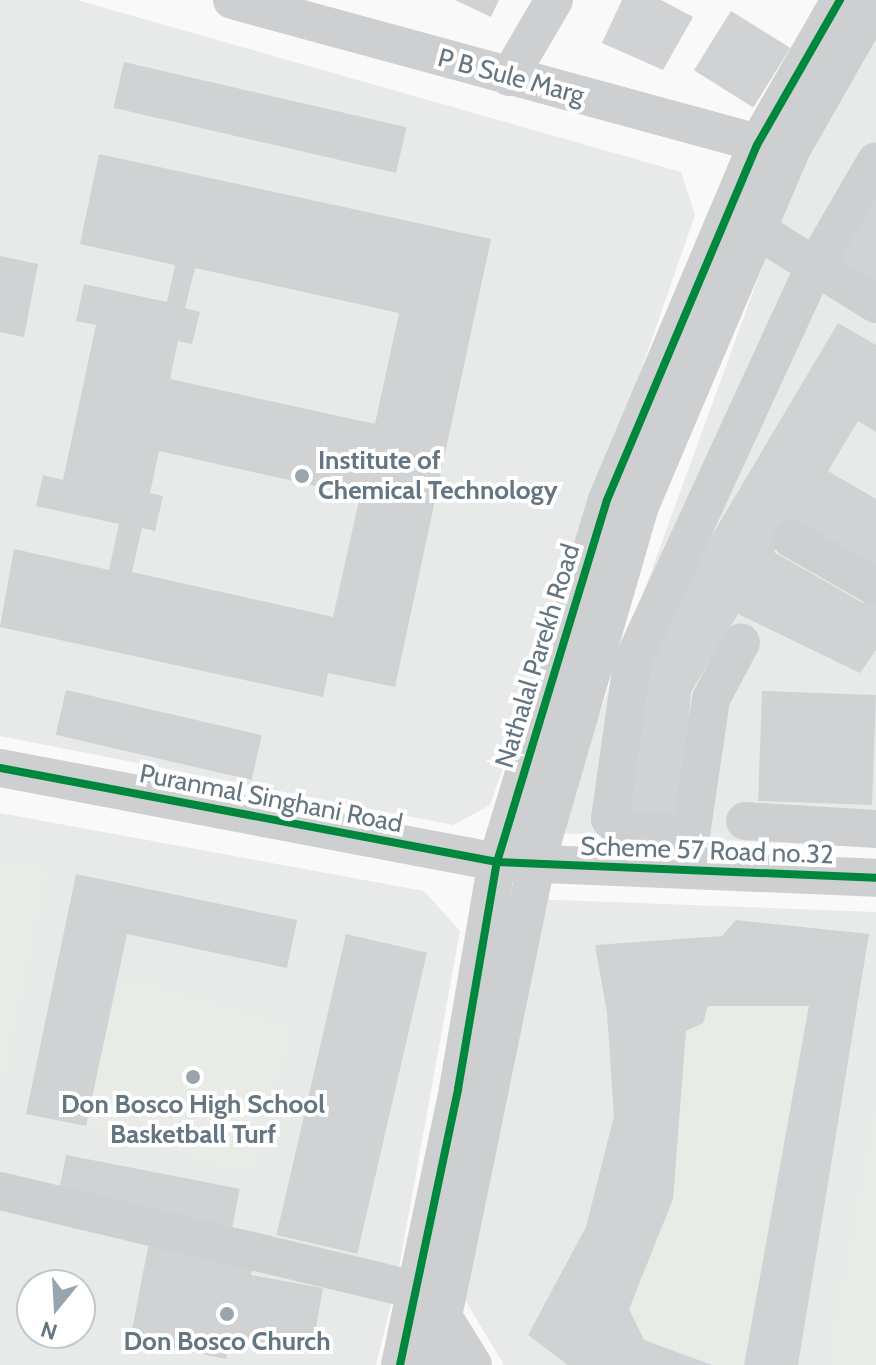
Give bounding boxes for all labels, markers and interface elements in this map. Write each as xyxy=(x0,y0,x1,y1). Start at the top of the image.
street label: P B Sule Marg xyxy=(434,42,588,112)
place label: Institute of Chemical Technology xyxy=(318,445,558,506)
marker: Institute of Chemical Technology xyxy=(293,467,311,485)
street label: Nathalal Parekh Road xyxy=(489,540,587,772)
street label: Puranmal Singhani Road xyxy=(137,758,405,840)
street label: Scheme 57 Road no.32 xyxy=(580,831,834,871)
marker: Don Bosco High School Basketball Turf xyxy=(184,1068,202,1086)
place label: Don Bosco High School Basketball Turf xyxy=(61,1089,325,1150)
north arrow xyxy=(16,1269,96,1349)
marker: Don Bosco Church xyxy=(218,1305,236,1323)
text: N xyxy=(37,1315,61,1346)
place label: Don Bosco Church xyxy=(124,1326,330,1358)

